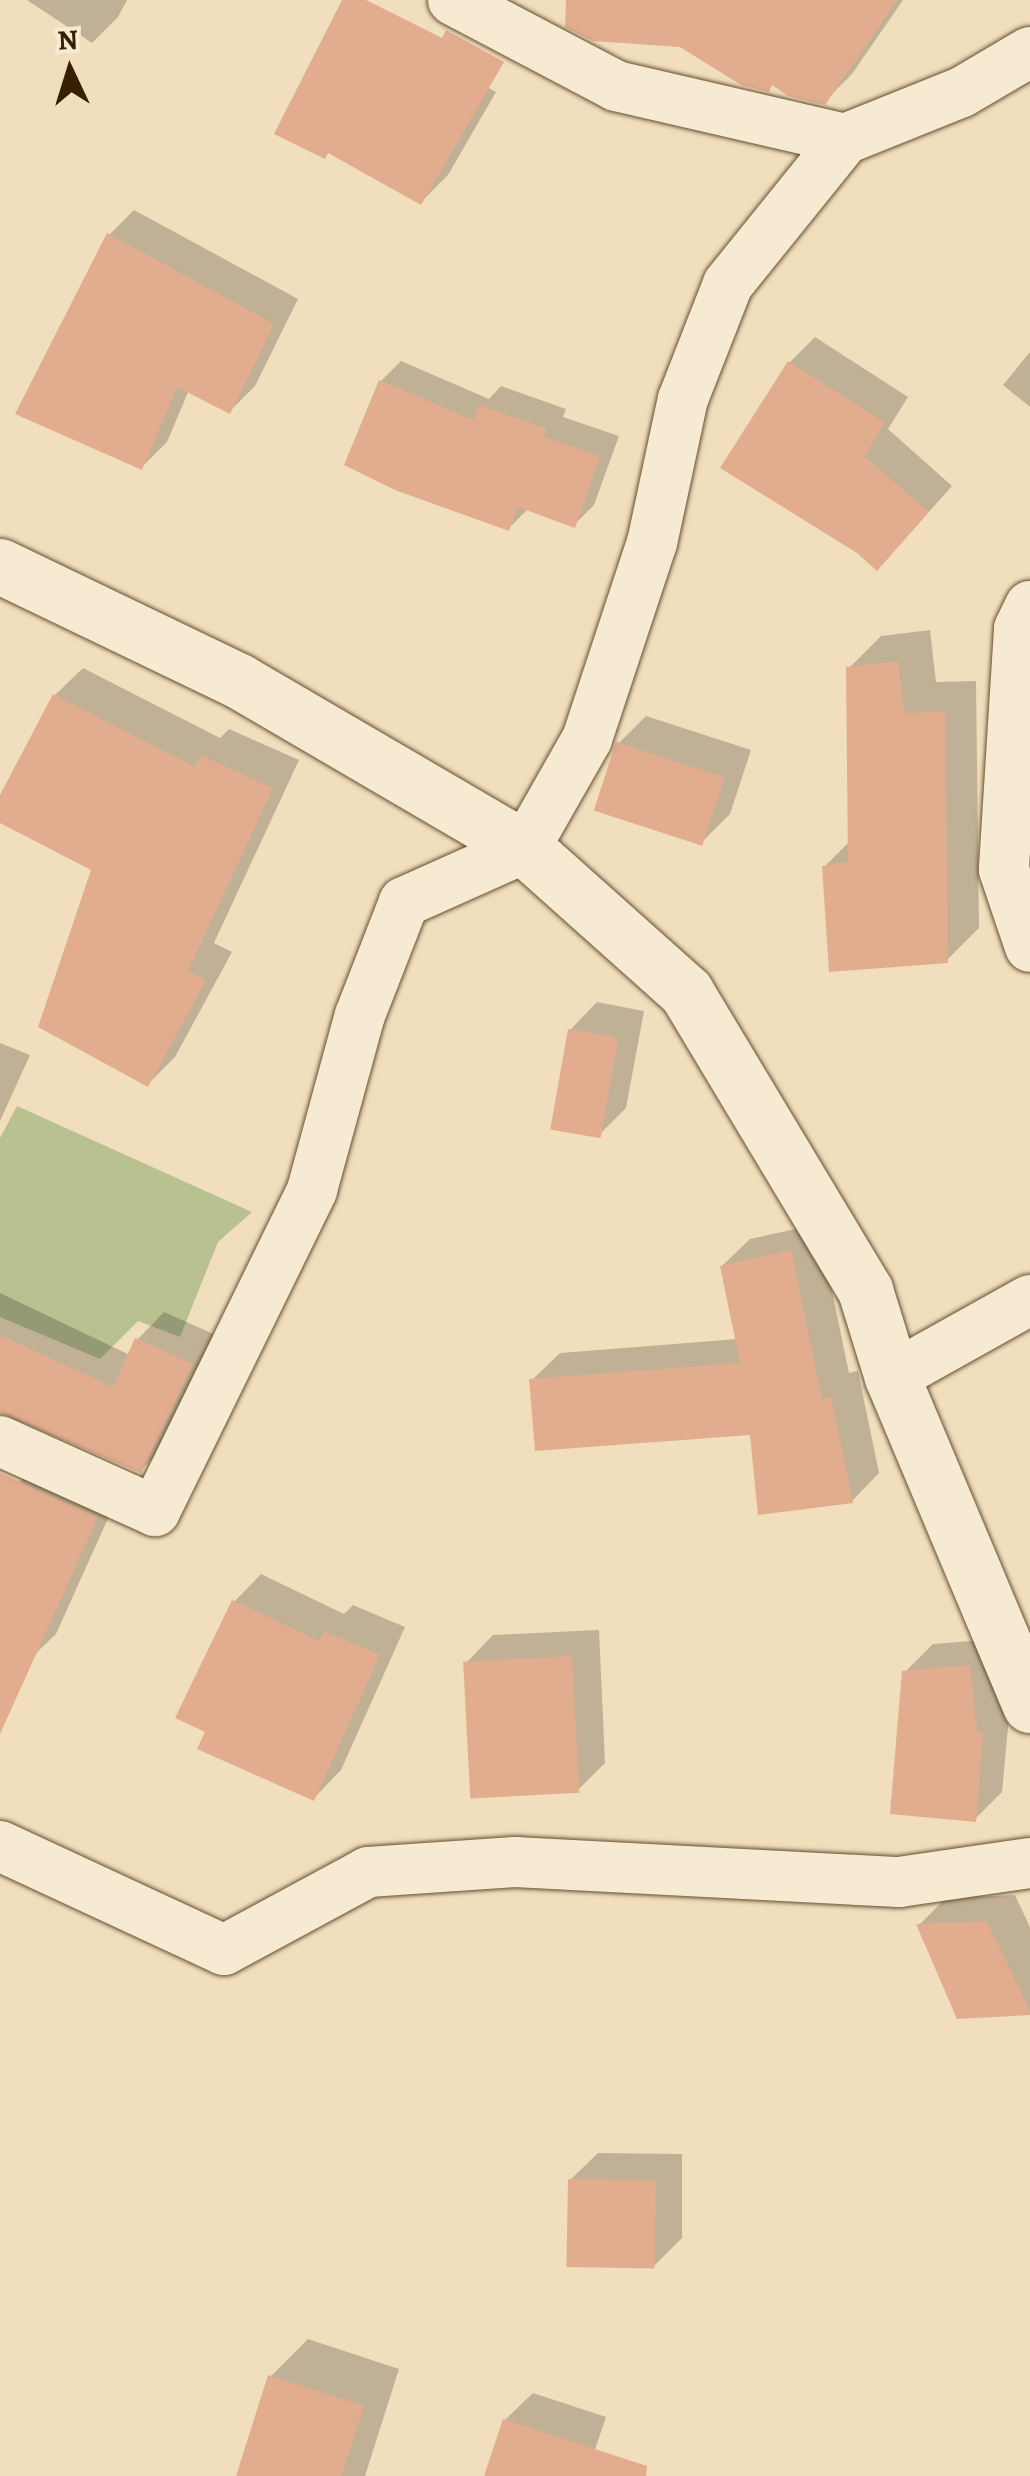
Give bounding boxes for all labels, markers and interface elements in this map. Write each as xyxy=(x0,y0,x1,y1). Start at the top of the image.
north arrow xyxy=(20,20,120,120)
text: N xyxy=(56,20,79,60)

